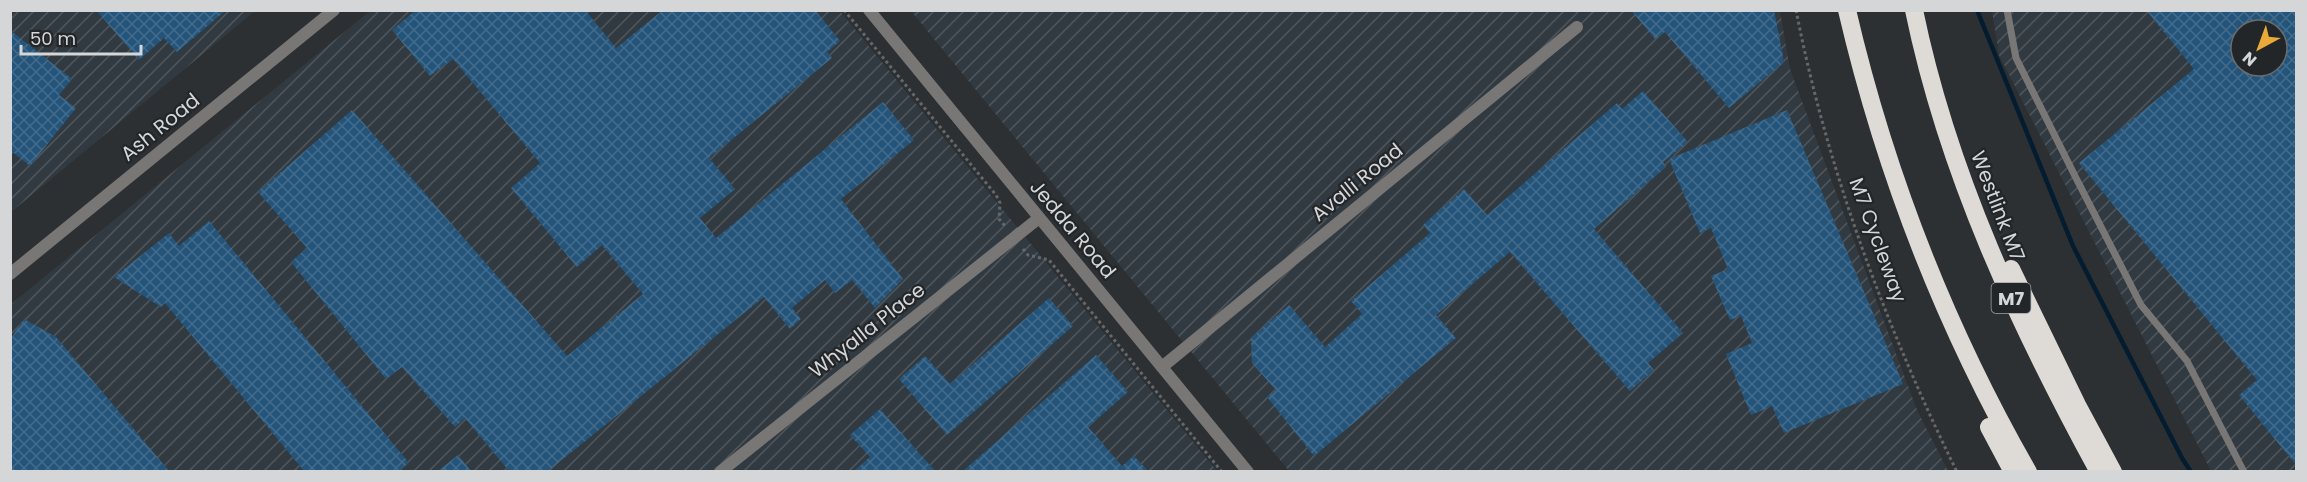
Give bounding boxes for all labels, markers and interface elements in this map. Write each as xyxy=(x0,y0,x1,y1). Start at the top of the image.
scale bar xyxy=(21,18,141,56)
north arrow xyxy=(2229,18,2289,78)
text: 50 m xyxy=(30,26,76,51)
text: N xyxy=(2237,46,2262,72)
street label: Ash Road xyxy=(115,87,205,167)
street label: Avalli Road xyxy=(1305,136,1409,228)
street label: Westlink M7 xyxy=(1964,147,2032,265)
street label: Jedda Road xyxy=(1023,174,1123,284)
street label: M7 Cycleway xyxy=(1842,174,1914,306)
street label: Whyalla Place xyxy=(803,276,931,384)
road number: M7 xyxy=(1992,283,2030,313)

